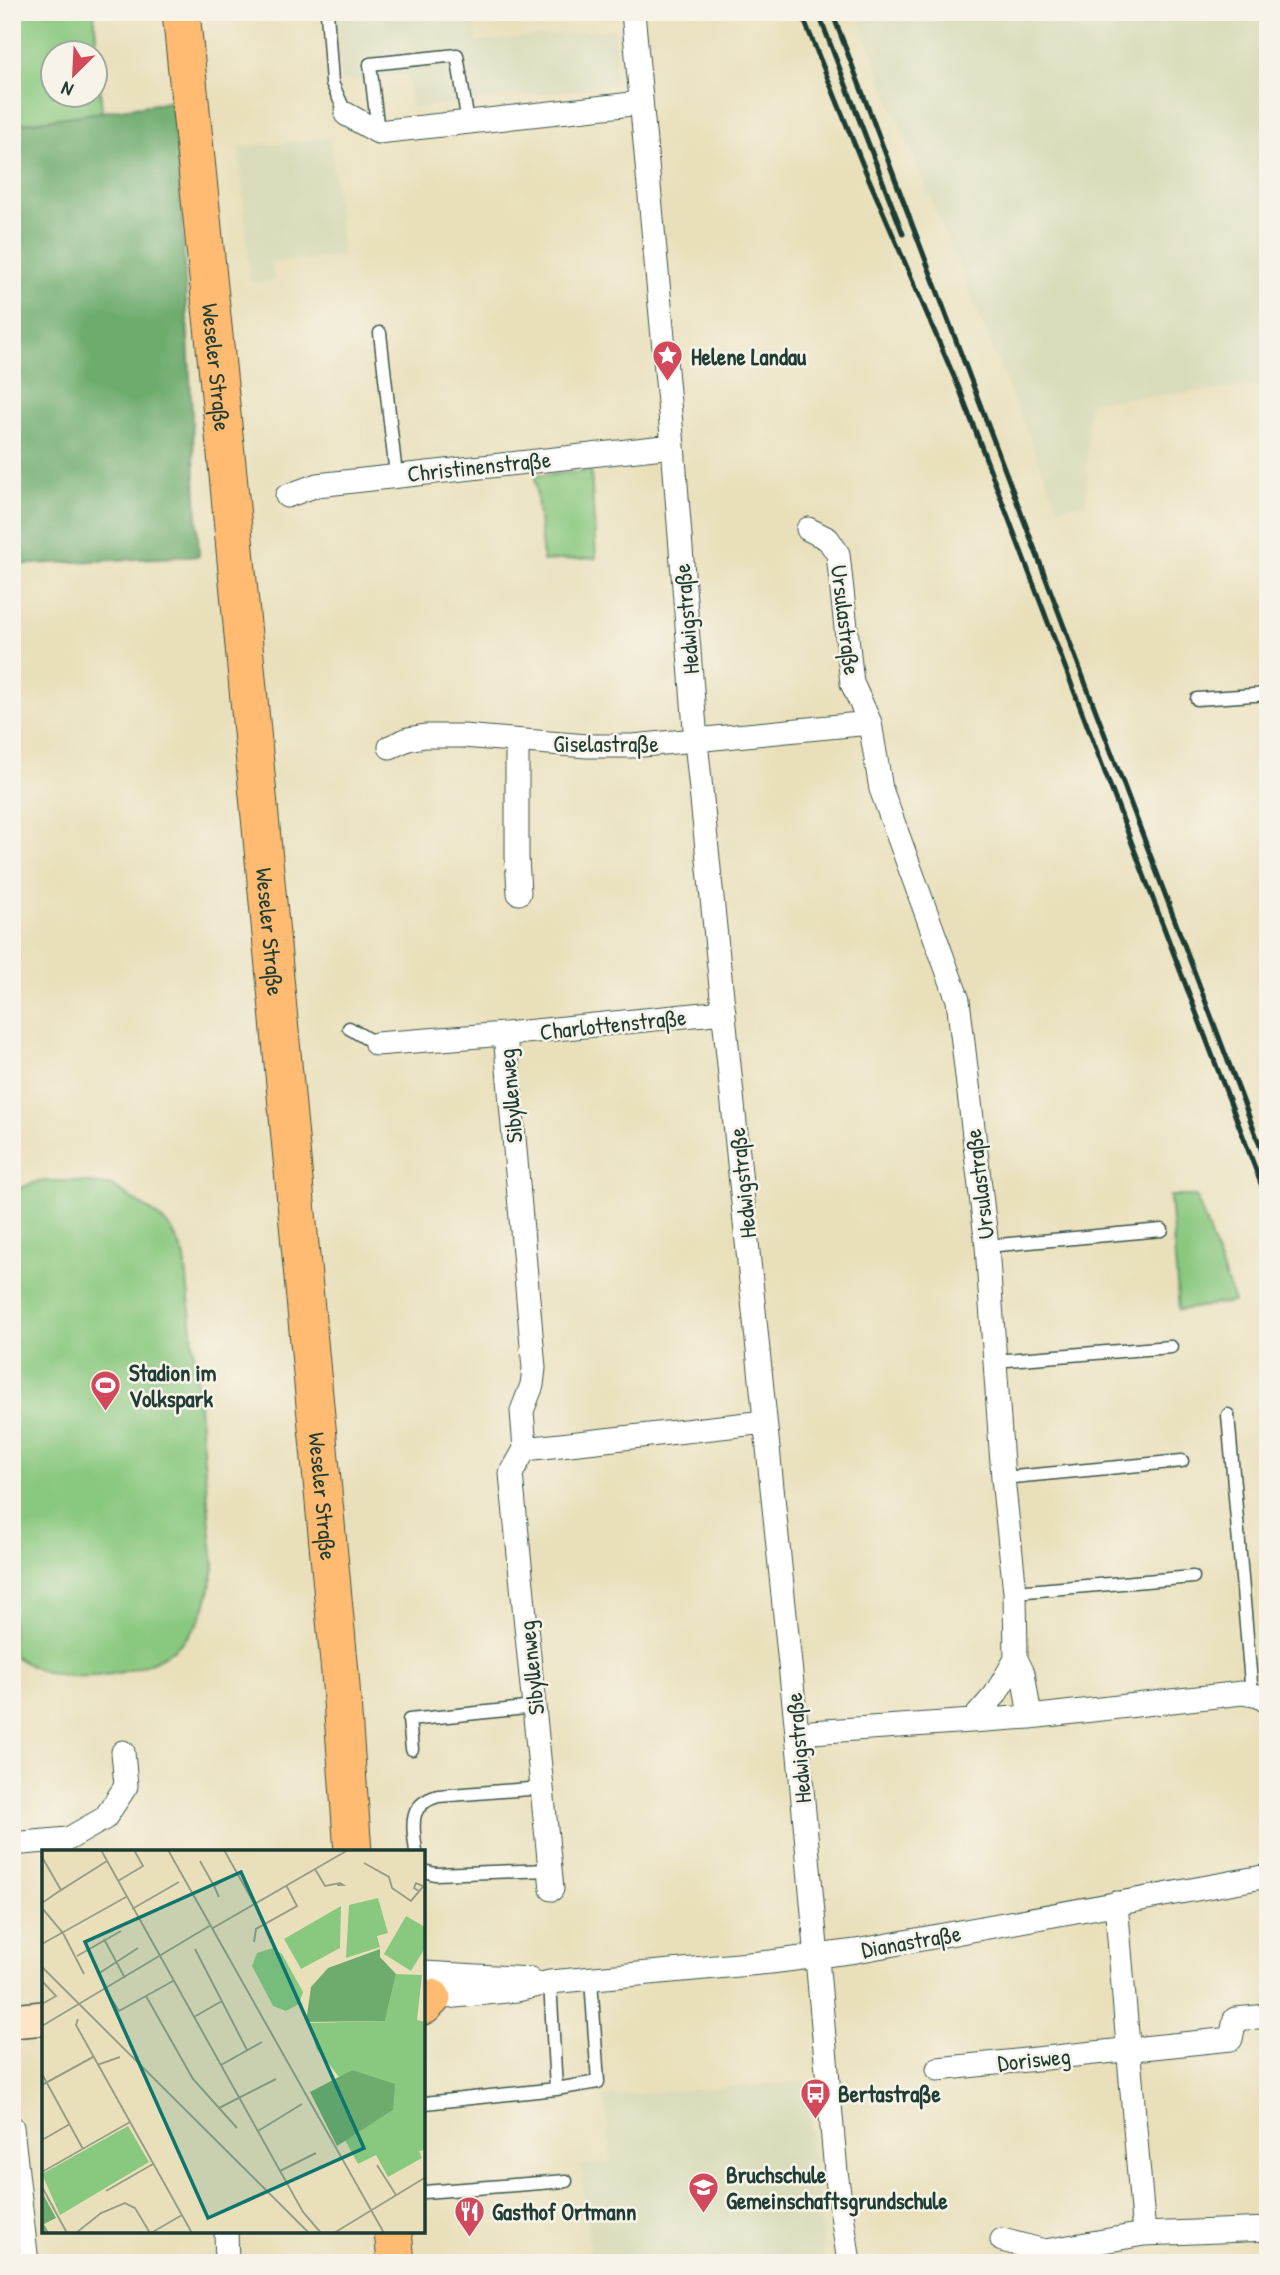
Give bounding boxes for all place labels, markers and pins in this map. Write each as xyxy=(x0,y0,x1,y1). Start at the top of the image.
place icon: Helene Landau xyxy=(651,339,685,383)
place label: Helene Landau xyxy=(691,341,807,372)
place label: Stadion im Volkspark xyxy=(129,1357,217,1415)
sports icon: Stadion im Volkspark xyxy=(89,1368,123,1412)
bus stop icon: Bertastraße xyxy=(798,2076,832,2120)
place label: Bertastraße xyxy=(838,2078,941,2110)
place label: Bruchschule Gemeinschaftsgrundschule xyxy=(726,2159,948,2217)
school or university icon: Bruchschule Gemeinschaftsgrundschule xyxy=(686,2170,720,2214)
restaurant icon: Gasthof Ortmann xyxy=(452,2194,486,2238)
place label: Gasthof Ortmann xyxy=(492,2196,636,2227)

